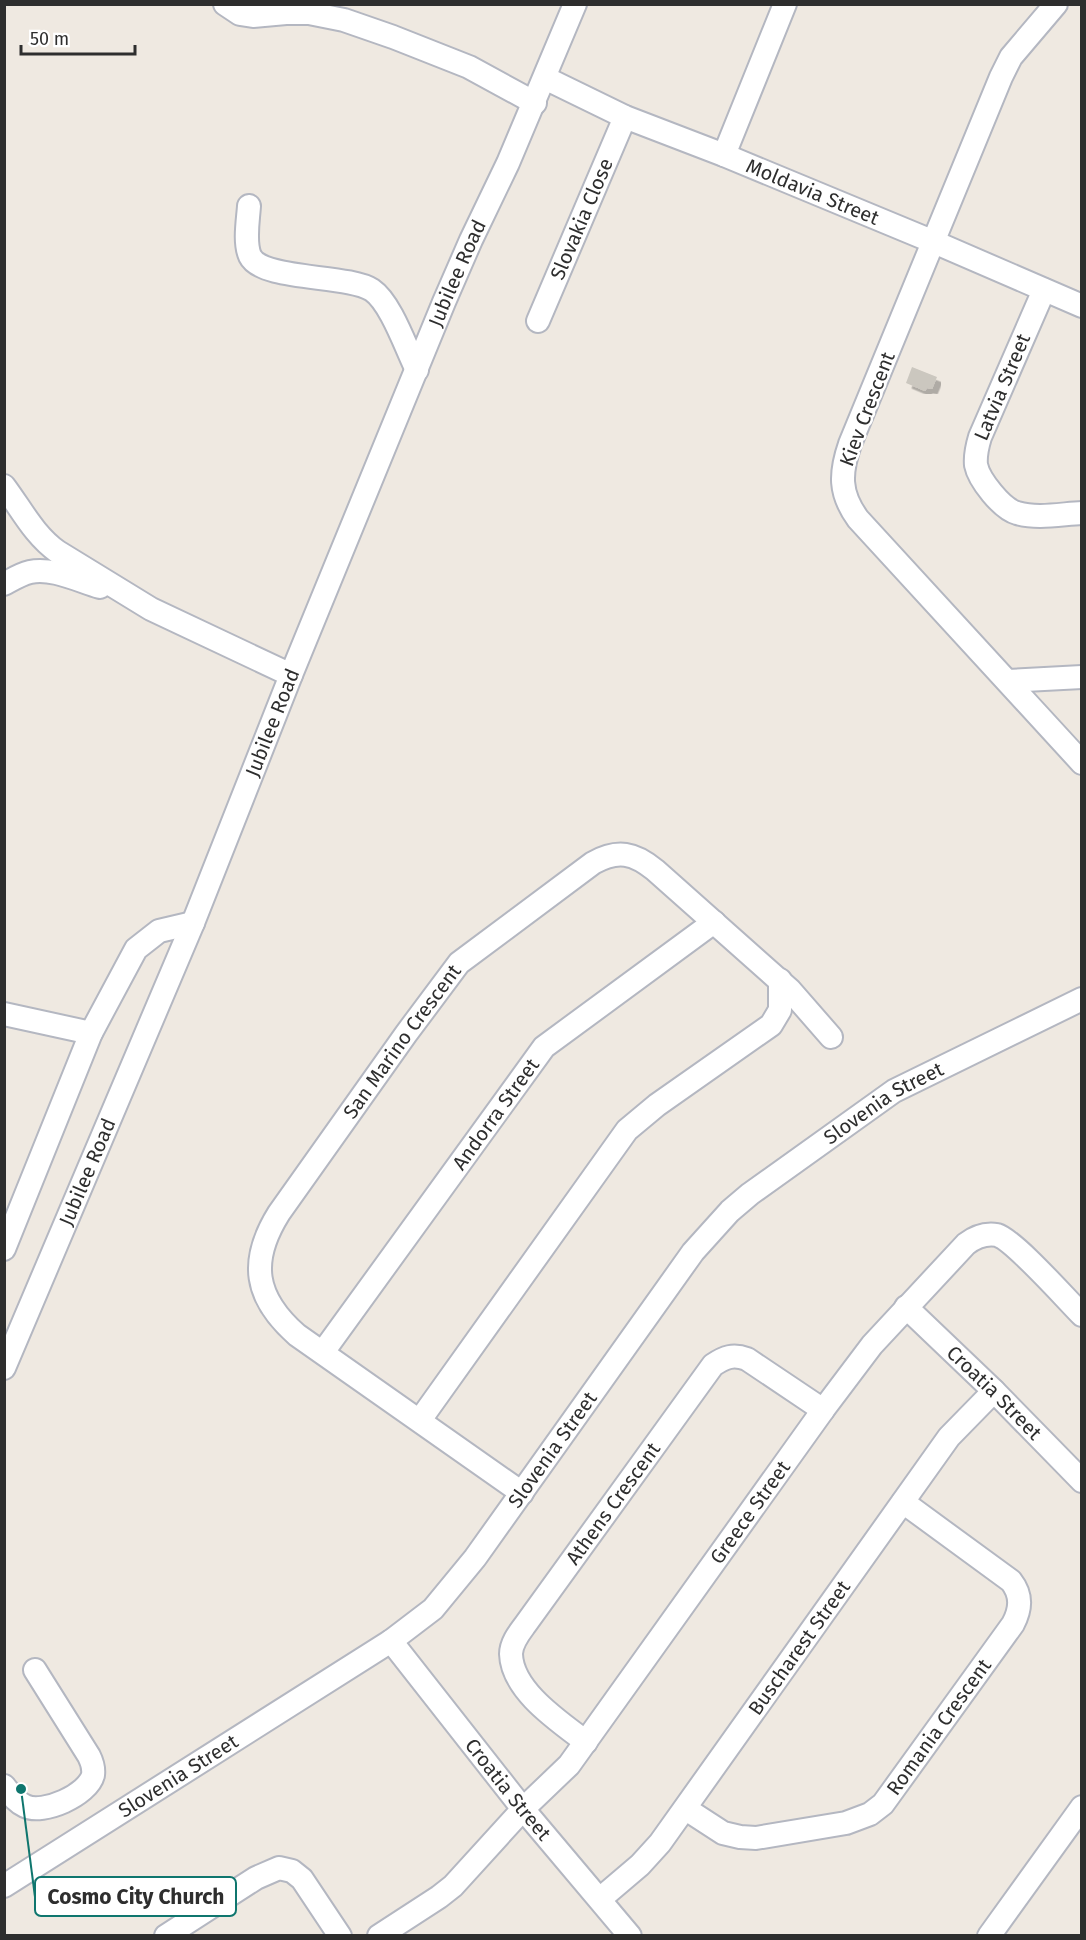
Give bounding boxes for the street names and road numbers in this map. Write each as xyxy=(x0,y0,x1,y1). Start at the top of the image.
street label: Moldavia Street xyxy=(743,154,883,230)
street label: Slovakia Close xyxy=(545,155,618,283)
street label: Jubilee Road xyxy=(423,216,491,330)
street label: Latvia Street xyxy=(969,329,1036,444)
street label: Kiev Crescent xyxy=(834,348,900,470)
street label: Jubilee Road xyxy=(240,665,304,780)
street label: San Marino Crescent xyxy=(338,959,466,1123)
street label: Andorra Street xyxy=(447,1053,544,1174)
street label: Slovenia Street xyxy=(819,1056,948,1149)
street label: Jubilee Road xyxy=(54,1115,121,1229)
street label: Croatia Street xyxy=(942,1341,1047,1445)
street label: Slovenia Street xyxy=(503,1386,602,1512)
street label: Athens Crescent xyxy=(561,1437,666,1569)
street label: Greece Street xyxy=(705,1455,795,1568)
street label: Buscharest Street xyxy=(743,1575,856,1720)
street label: Romania Crescent xyxy=(881,1653,996,1800)
street label: Slovenia Street xyxy=(114,1729,243,1823)
street label: Croatia Street xyxy=(460,1734,557,1846)

